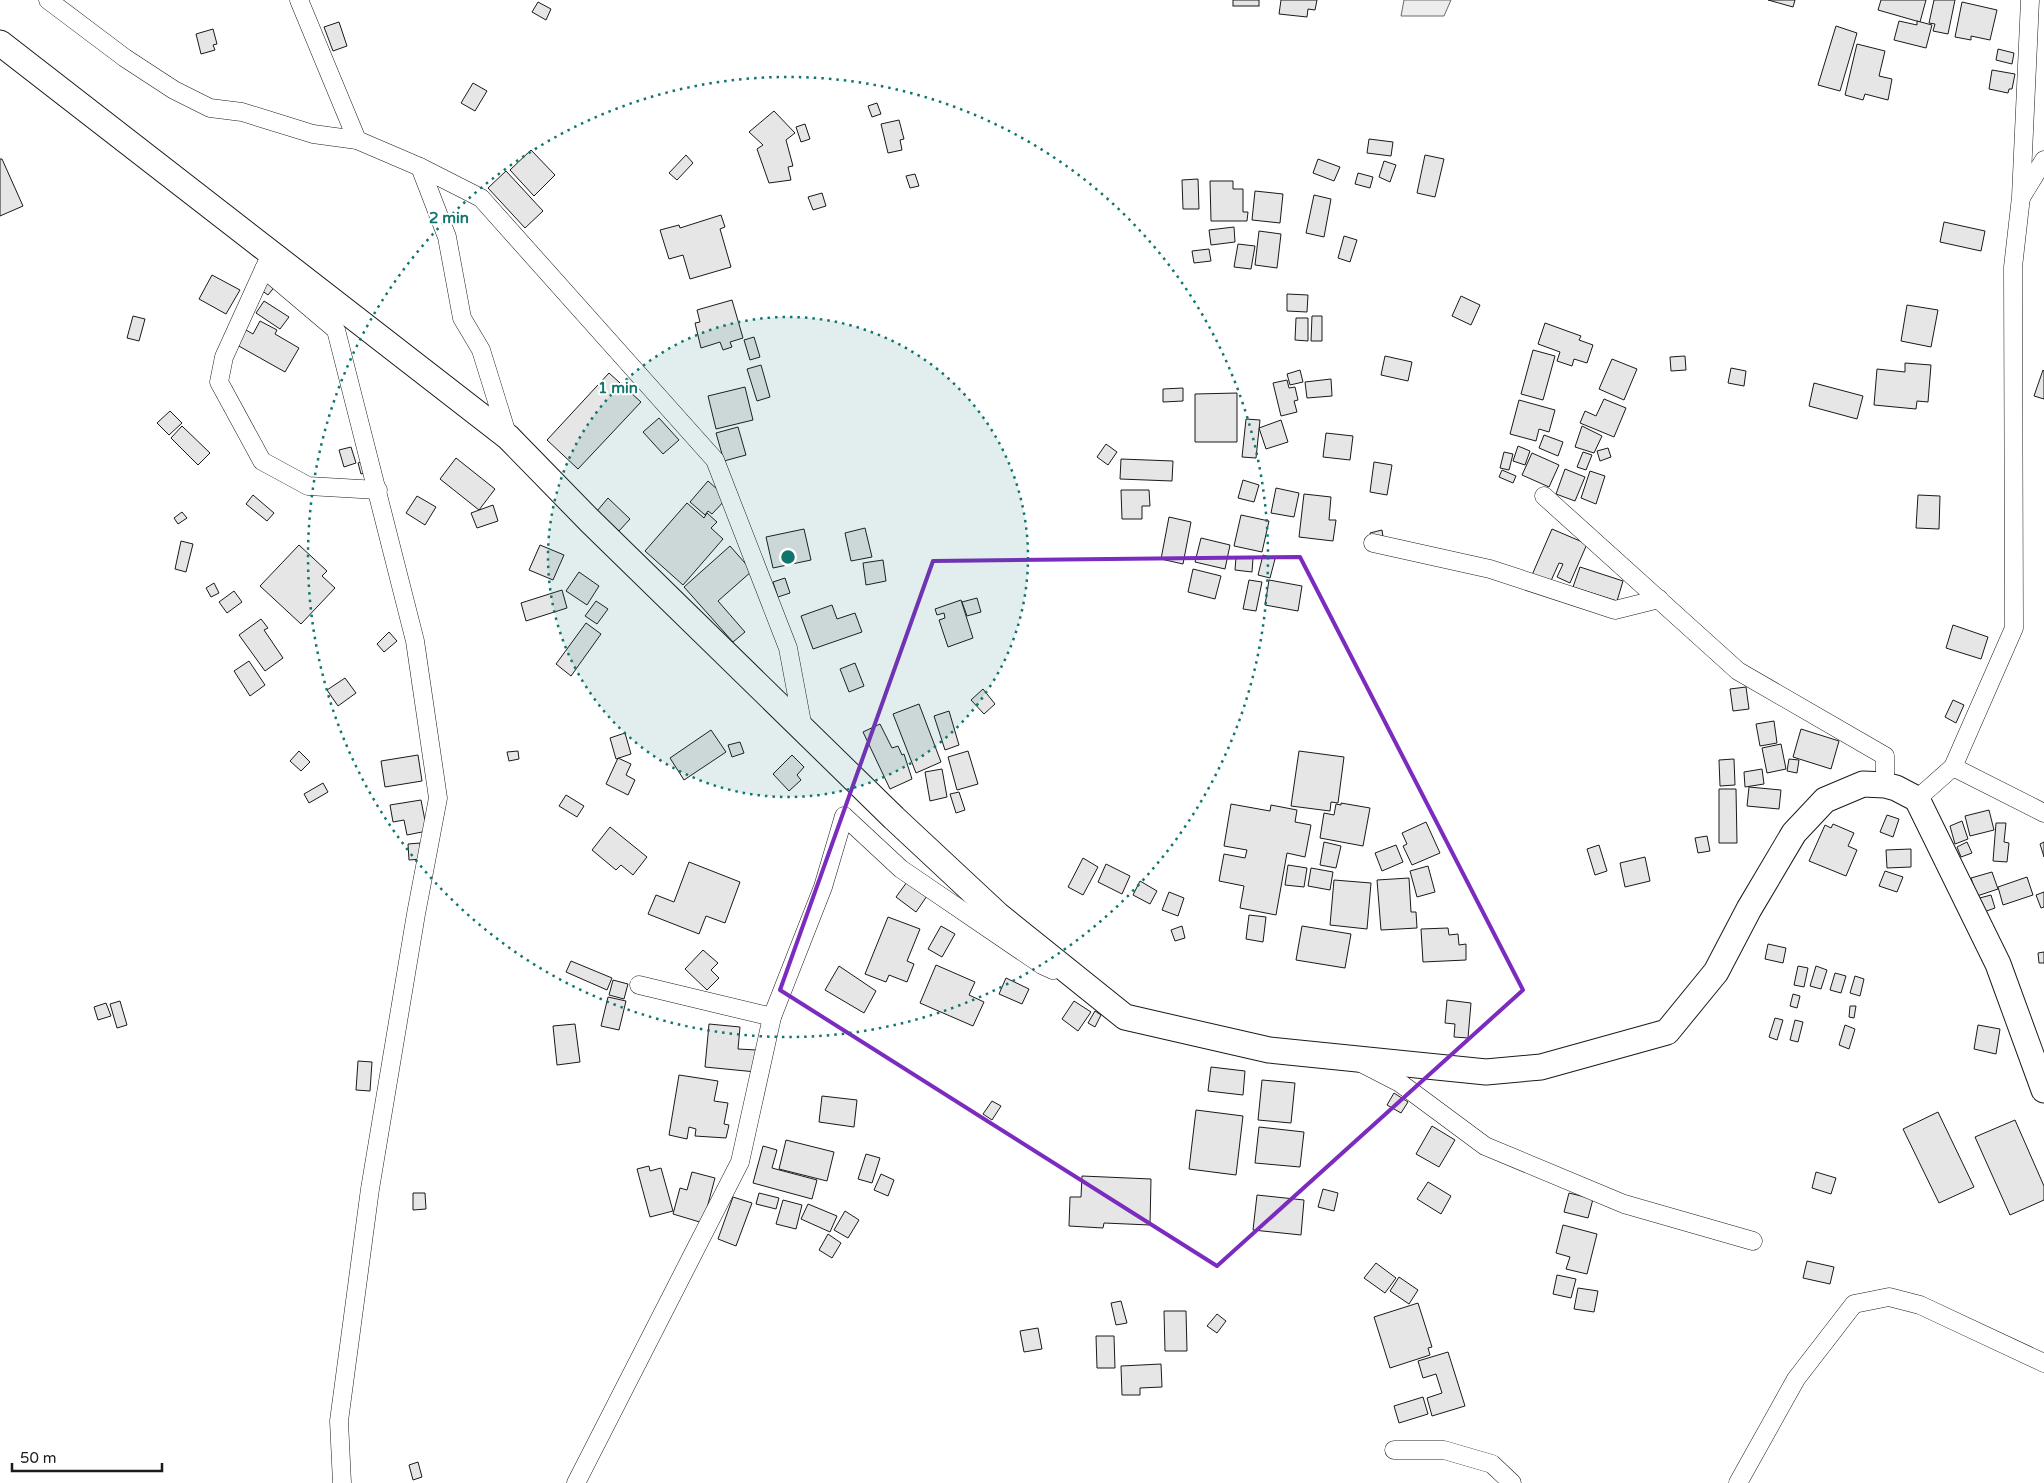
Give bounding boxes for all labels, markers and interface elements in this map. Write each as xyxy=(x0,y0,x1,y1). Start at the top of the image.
text: 2 min xyxy=(429,209,469,227)
text: 1 min xyxy=(598,379,638,397)
centre of rings xyxy=(779,548,797,566)
scale bar xyxy=(12,1440,162,1472)
text: 50 m xyxy=(20,1449,57,1467)

